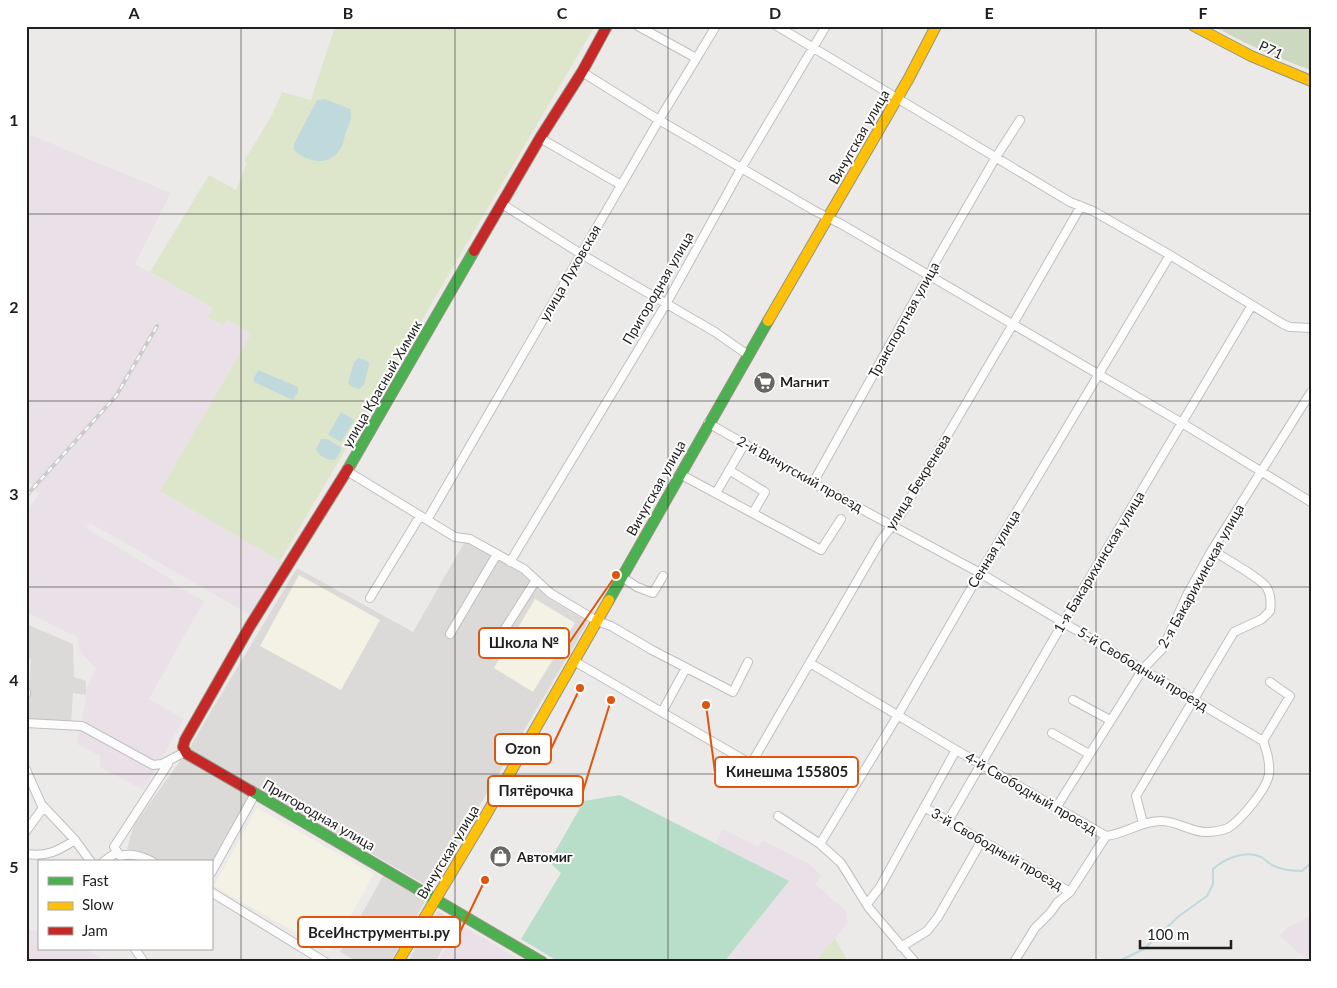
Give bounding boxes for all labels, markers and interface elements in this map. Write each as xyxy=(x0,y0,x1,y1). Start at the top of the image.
text: A xyxy=(127,3,140,22)
text: B xyxy=(343,3,353,22)
text: C xyxy=(557,3,568,22)
text: D xyxy=(769,3,781,22)
text: E xyxy=(984,3,994,22)
text: F xyxy=(1198,3,1208,22)
street label: Р71 xyxy=(1256,37,1286,62)
street label: Вичугская улица xyxy=(825,86,893,187)
text: 1 xyxy=(9,110,19,129)
street label: улица Луховская xyxy=(535,222,604,324)
street label: Пригородная улица xyxy=(618,228,697,347)
street label: Транспортная улица xyxy=(865,259,943,381)
text: 2 xyxy=(9,297,19,316)
street label: улица Красный Химик xyxy=(338,316,425,451)
supermarket icon: Магнит xyxy=(752,370,776,394)
place label: Магнит xyxy=(780,373,830,390)
street label: улица Бекренева xyxy=(881,431,954,533)
street label: 2-й Вичугский проезд xyxy=(734,432,866,515)
street label: Вичугская улица xyxy=(622,437,689,538)
text: 3 xyxy=(9,484,19,503)
street label: 1-я Бакарихинская улица xyxy=(1050,488,1148,636)
street label: 2-я Бакарихинская улица xyxy=(1154,501,1247,651)
street label: Сенная улица xyxy=(964,507,1024,591)
street label: 5-й Свободный проезд xyxy=(1075,623,1212,714)
callout: Школа № xyxy=(479,628,569,658)
text: Школа № xyxy=(489,633,559,651)
text: 4 xyxy=(9,670,19,689)
callout: Ozon xyxy=(495,734,551,764)
text: Ozon xyxy=(505,739,541,757)
street label: 4-й Свободный проезд xyxy=(962,748,1100,837)
callout: Кинешма 155805 xyxy=(715,757,858,787)
text: Кинешма 155805 xyxy=(726,762,848,780)
street label: Пригородная улица xyxy=(260,775,379,854)
callout: Пятёрочка xyxy=(488,776,583,806)
text: Пятёрочка xyxy=(499,781,573,799)
street label: Вичугская улица xyxy=(413,802,482,902)
street label: 3-й Свободный проезд xyxy=(928,804,1066,893)
shop icon: Автомиг xyxy=(489,845,513,869)
place label: Автомиг xyxy=(516,848,573,865)
text: 5 xyxy=(9,857,19,876)
legend xyxy=(38,860,212,950)
text: Fast xyxy=(82,871,109,889)
text: Slow xyxy=(82,895,114,913)
callout: ВсеИнструменты.ру xyxy=(298,917,460,947)
scale bar xyxy=(1140,918,1231,950)
text: Jam xyxy=(82,921,108,939)
text: ВсеИнструменты.ру xyxy=(308,923,450,941)
text: 100 m xyxy=(1147,925,1189,943)

